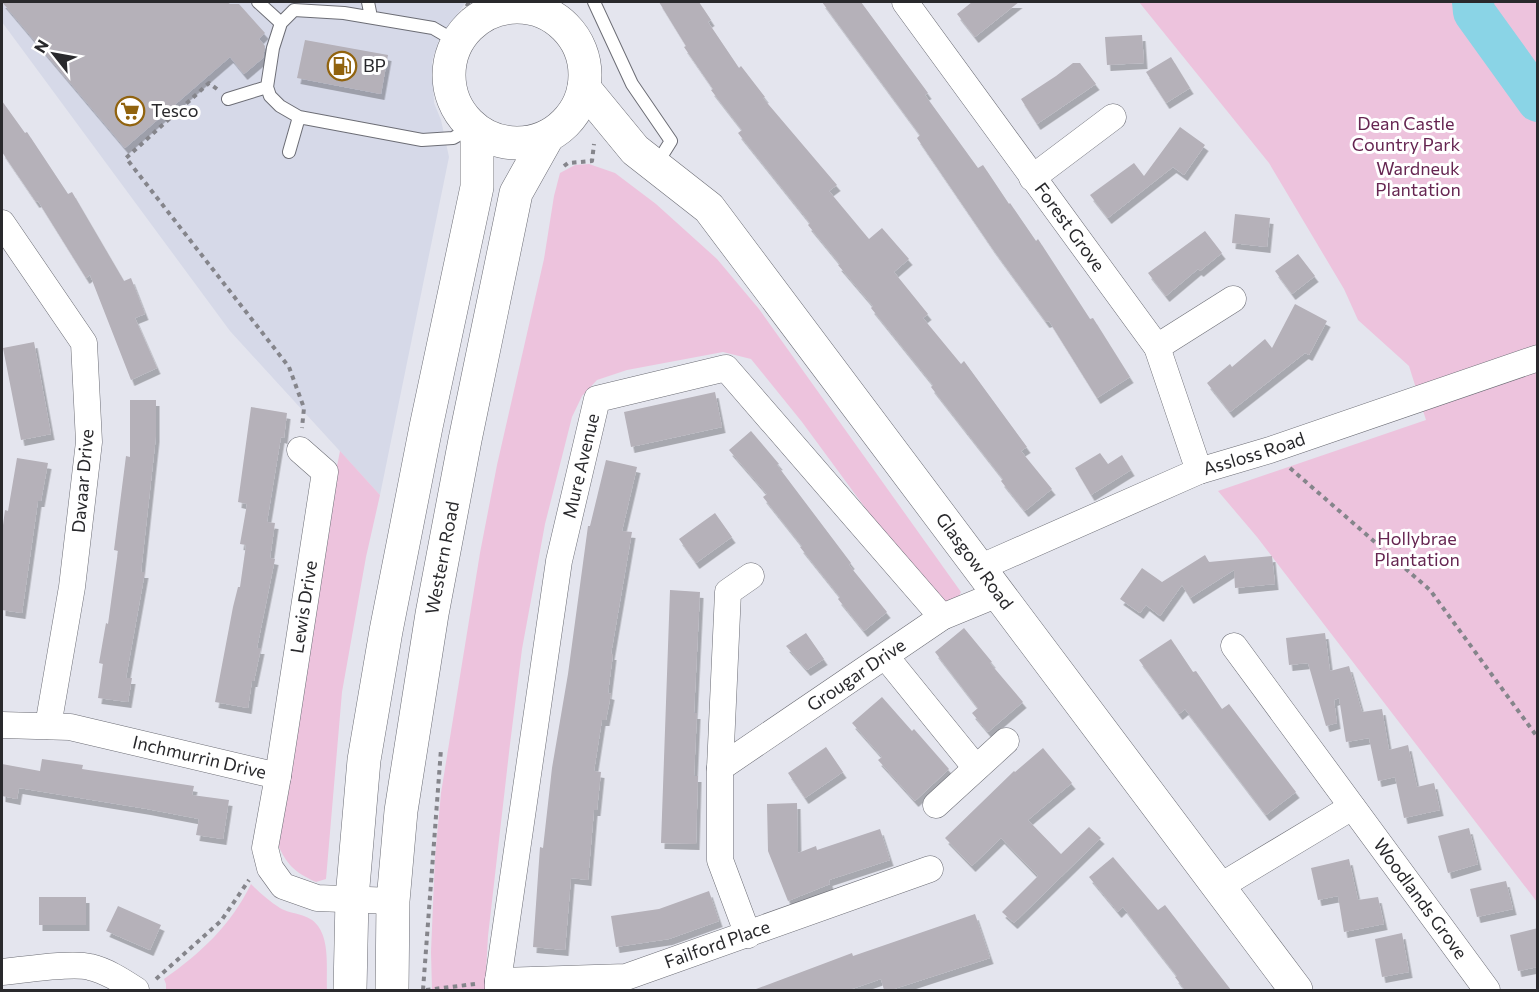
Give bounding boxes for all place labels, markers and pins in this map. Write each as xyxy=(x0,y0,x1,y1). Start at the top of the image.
fuel station icon: BP xyxy=(326,50,358,82)
place label: BP xyxy=(363,54,386,76)
supermarket icon: Tesco xyxy=(114,95,146,127)
place label: Tesco xyxy=(151,99,199,121)

